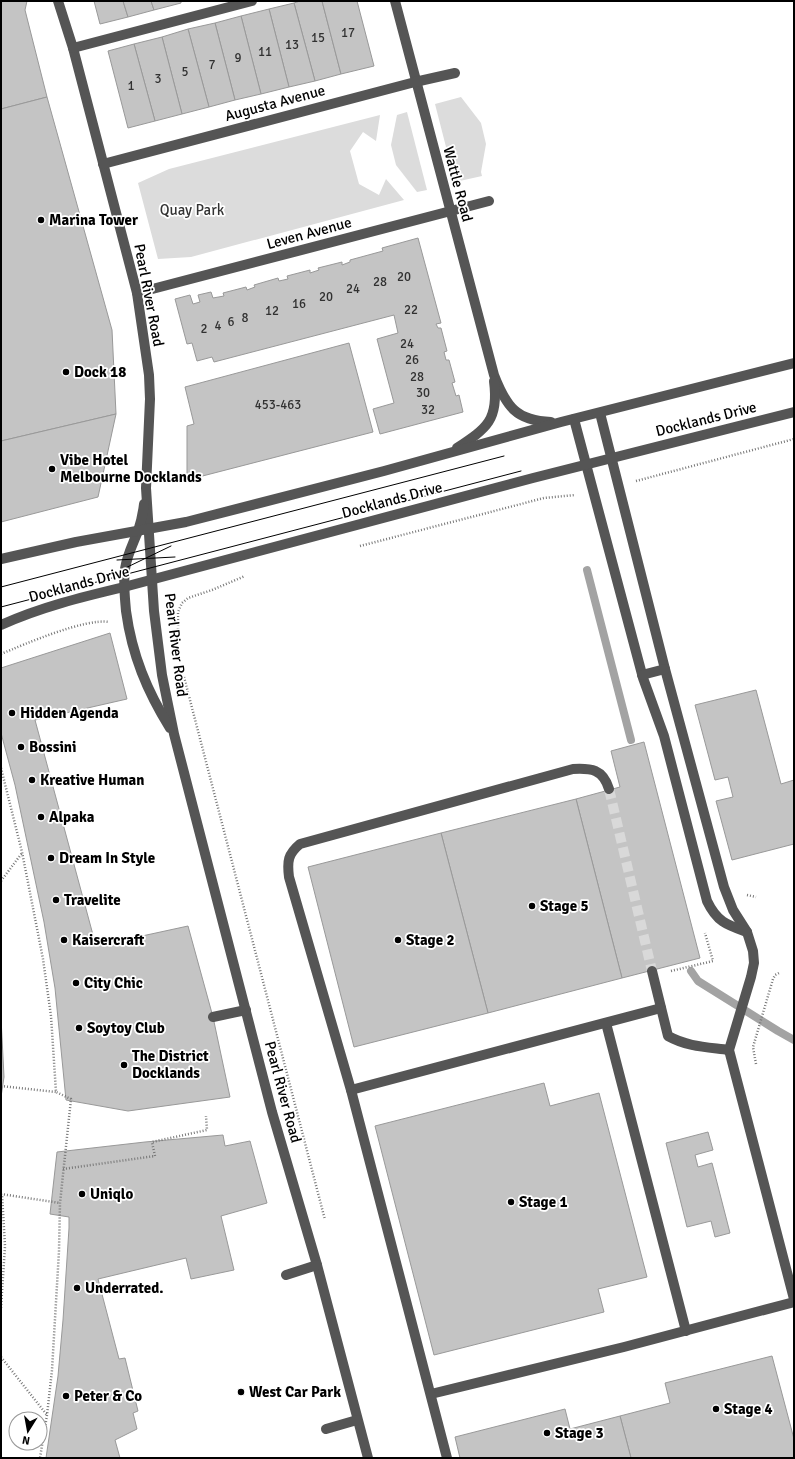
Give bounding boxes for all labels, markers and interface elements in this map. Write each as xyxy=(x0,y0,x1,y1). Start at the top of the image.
house number: 17 xyxy=(341,25,355,41)
house number: 15 xyxy=(311,30,325,46)
house number: 13 xyxy=(285,37,299,53)
house number: 11 xyxy=(258,44,272,60)
house number: 9 xyxy=(234,50,242,66)
house number: 7 xyxy=(208,57,216,73)
house number: 5 xyxy=(181,64,189,80)
house number: 3 xyxy=(154,71,162,87)
house number: 1 xyxy=(127,78,135,94)
street label: Augusta Avenue xyxy=(223,81,327,125)
street label: Wattle Road xyxy=(439,144,477,224)
park label: Quay Park xyxy=(160,201,225,219)
place label: Marina Tower xyxy=(49,211,138,229)
street label: Leven Avenue xyxy=(265,213,353,253)
marker: Marina Tower xyxy=(36,215,46,225)
street label: Pearl River Road xyxy=(130,242,168,348)
house number: 20 xyxy=(397,269,411,285)
house number: 28 xyxy=(373,274,387,290)
house number: 24 xyxy=(346,281,360,297)
house number: 20 xyxy=(319,289,333,305)
house number: 16 xyxy=(292,296,306,312)
house number: 22 xyxy=(404,302,418,318)
house number: 12 xyxy=(265,303,279,319)
house number: 8 xyxy=(241,310,249,326)
house number: 6 xyxy=(227,314,235,330)
house number: 4 xyxy=(214,318,222,334)
house number: 2 xyxy=(200,321,208,337)
house number: 24 xyxy=(400,336,414,352)
house number: 26 xyxy=(405,352,419,368)
place label: Dock 18 xyxy=(74,363,126,381)
marker: Dock 18 xyxy=(61,367,71,377)
house number: 28 xyxy=(410,369,424,385)
house number: 30 xyxy=(416,385,430,401)
house number: 453-463 xyxy=(255,397,301,413)
street label: Docklands Drive xyxy=(654,398,758,440)
house number: 32 xyxy=(421,402,435,418)
place label: Vibe Hotel Melbourne Docklands xyxy=(60,451,202,486)
marker: Vibe Hotel Melbourne Docklands xyxy=(47,464,57,474)
street label: Docklands Drive xyxy=(340,478,444,522)
street label: Docklands Drive xyxy=(27,562,131,606)
street label: Pearl River Road xyxy=(161,592,191,698)
place label: Hidden Agenda xyxy=(20,704,119,722)
marker: Hidden Agenda xyxy=(7,708,17,718)
place label: Bossini xyxy=(29,738,77,756)
marker: Bossini xyxy=(16,742,26,752)
place label: Kreative Human xyxy=(40,771,144,789)
marker: Kreative Human xyxy=(27,775,37,785)
place label: Alpaka xyxy=(49,808,95,826)
marker: Alpaka xyxy=(36,812,46,822)
place label: Dream In Style xyxy=(59,849,155,867)
marker: Dream In Style xyxy=(46,853,56,863)
place label: Travelite xyxy=(64,891,121,909)
marker: Travelite xyxy=(51,895,61,905)
place label: Stage 5 xyxy=(540,897,589,915)
marker: Stage 5 xyxy=(527,901,537,911)
place label: Kaisercraft xyxy=(72,931,145,949)
place label: Stage 2 xyxy=(406,931,455,949)
marker: Kaisercraft xyxy=(59,935,69,945)
marker: Stage 2 xyxy=(393,935,403,945)
place label: City Chic xyxy=(84,974,143,992)
marker: City Chic xyxy=(71,978,81,988)
place label: Soytoy Club xyxy=(87,1019,165,1037)
marker: Soytoy Club xyxy=(74,1023,84,1033)
street label: Pearl River Road xyxy=(261,1039,305,1145)
place label: The District Docklands xyxy=(132,1047,209,1082)
marker: The District Docklands xyxy=(119,1060,129,1070)
place label: Uniqlo xyxy=(90,1185,133,1203)
marker: Uniqlo xyxy=(77,1189,87,1199)
place label: Stage 1 xyxy=(519,1193,568,1211)
marker: Stage 1 xyxy=(506,1197,516,1207)
place label: Underrated. xyxy=(85,1279,164,1297)
marker: Underrated. xyxy=(72,1283,82,1293)
place label: West Car Park xyxy=(249,1383,341,1401)
place label: Peter & Co xyxy=(74,1387,142,1405)
marker: West Car Park xyxy=(236,1387,246,1397)
marker: Peter & Co xyxy=(61,1391,71,1401)
place label: Stage 4 xyxy=(724,1400,773,1418)
marker: Stage 4 xyxy=(711,1404,721,1414)
north arrow xyxy=(8,1411,48,1451)
place label: Stage 3 xyxy=(555,1424,604,1442)
marker: Stage 3 xyxy=(542,1428,552,1438)
text: N xyxy=(21,1433,31,1447)

